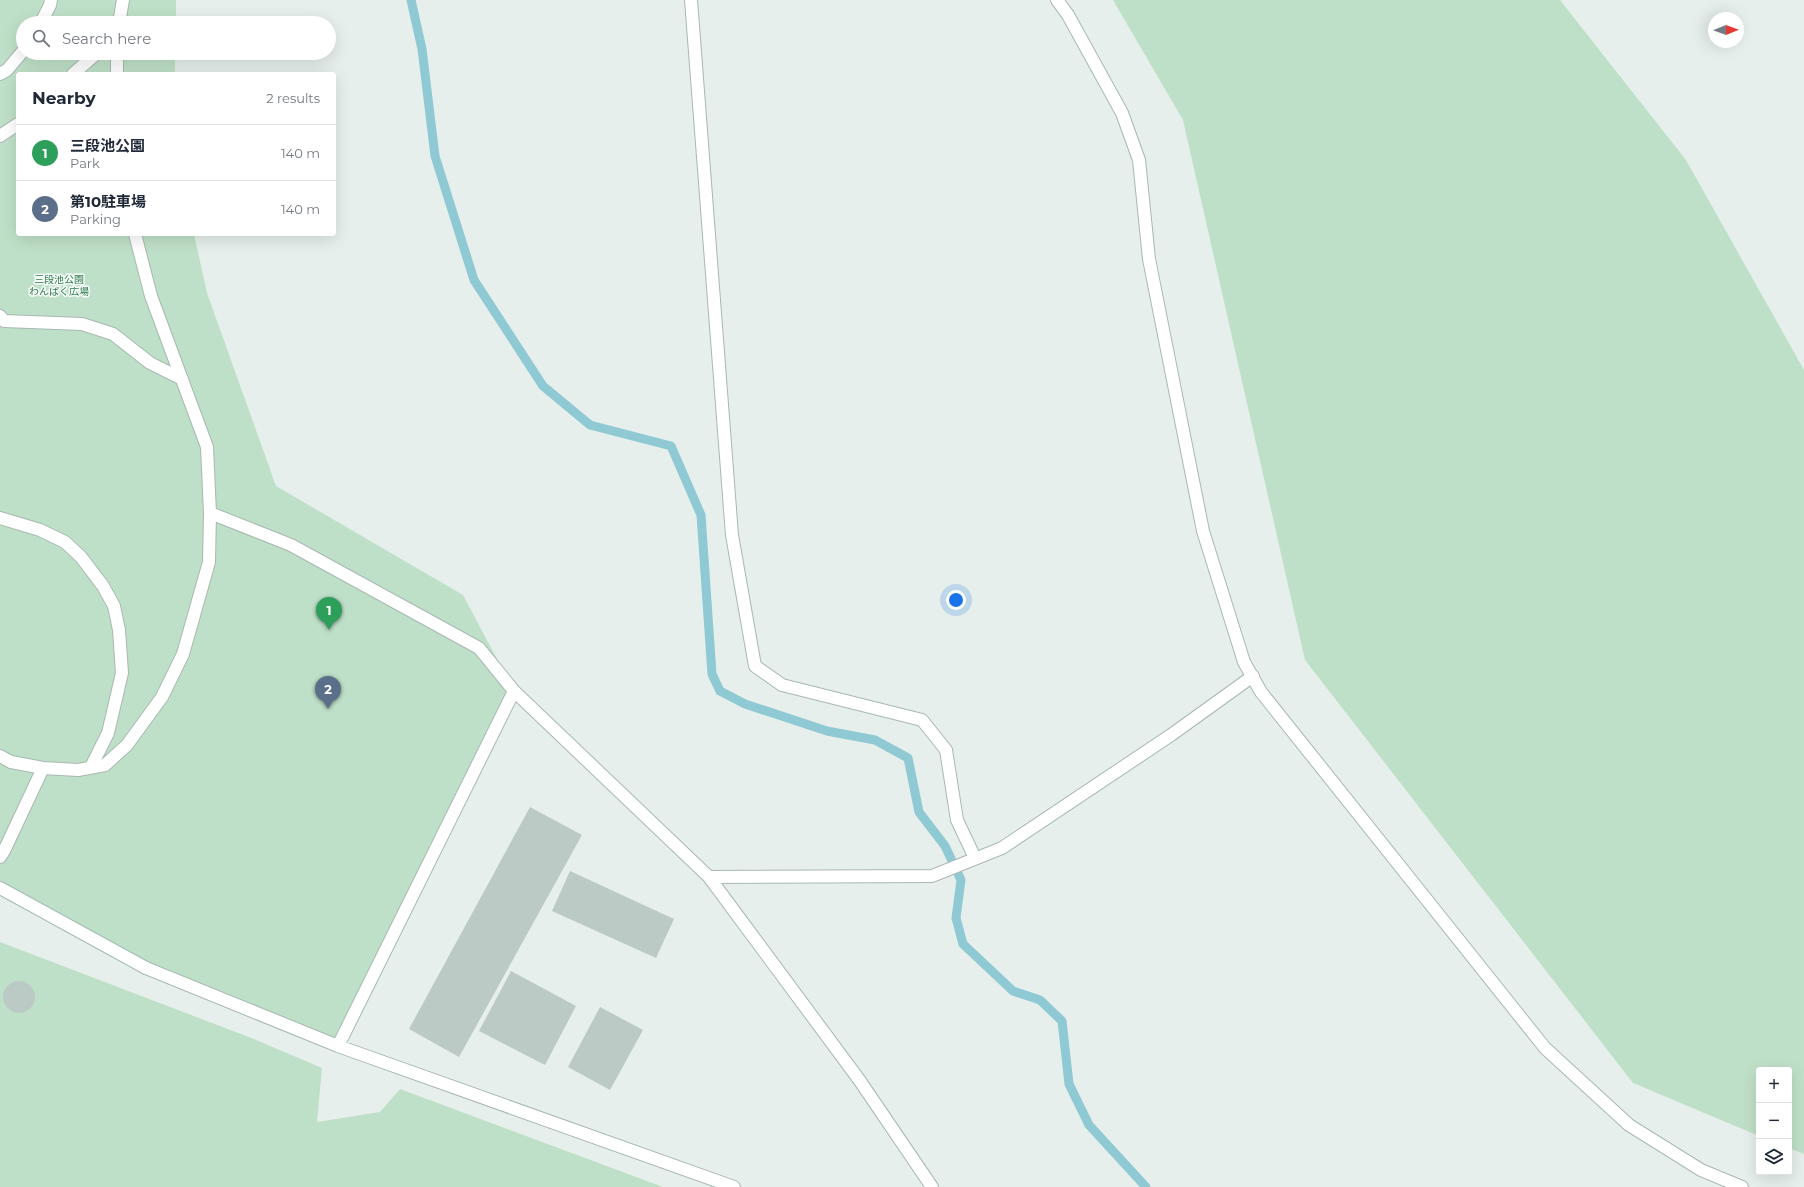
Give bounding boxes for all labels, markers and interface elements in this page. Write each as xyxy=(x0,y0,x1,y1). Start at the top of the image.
north arrow xyxy=(1708,12,1744,48)
search box xyxy=(16,16,336,60)
icon: search xyxy=(30,27,52,49)
text: Search here xyxy=(62,29,151,48)
text: Nearby xyxy=(32,88,96,108)
text: 2 results xyxy=(266,90,320,106)
text: 三段池公園 xyxy=(70,136,145,155)
text: 1 xyxy=(42,145,48,161)
text: 140 m xyxy=(281,145,320,161)
text: Park xyxy=(70,155,100,171)
text: 第10駐車場 xyxy=(70,192,146,211)
text: 2 xyxy=(41,201,49,217)
text: 140 m xyxy=(281,201,320,217)
text: Parking xyxy=(70,211,121,227)
park label: 三段池公園 わんぱく広場 xyxy=(29,273,89,298)
your location xyxy=(946,590,966,610)
pin: 1 xyxy=(316,597,342,630)
pin: 2 xyxy=(315,676,341,709)
map controls xyxy=(1756,1067,1792,1175)
button: + xyxy=(1756,1067,1792,1103)
button: − xyxy=(1756,1103,1792,1139)
button: layers xyxy=(1756,1139,1792,1175)

